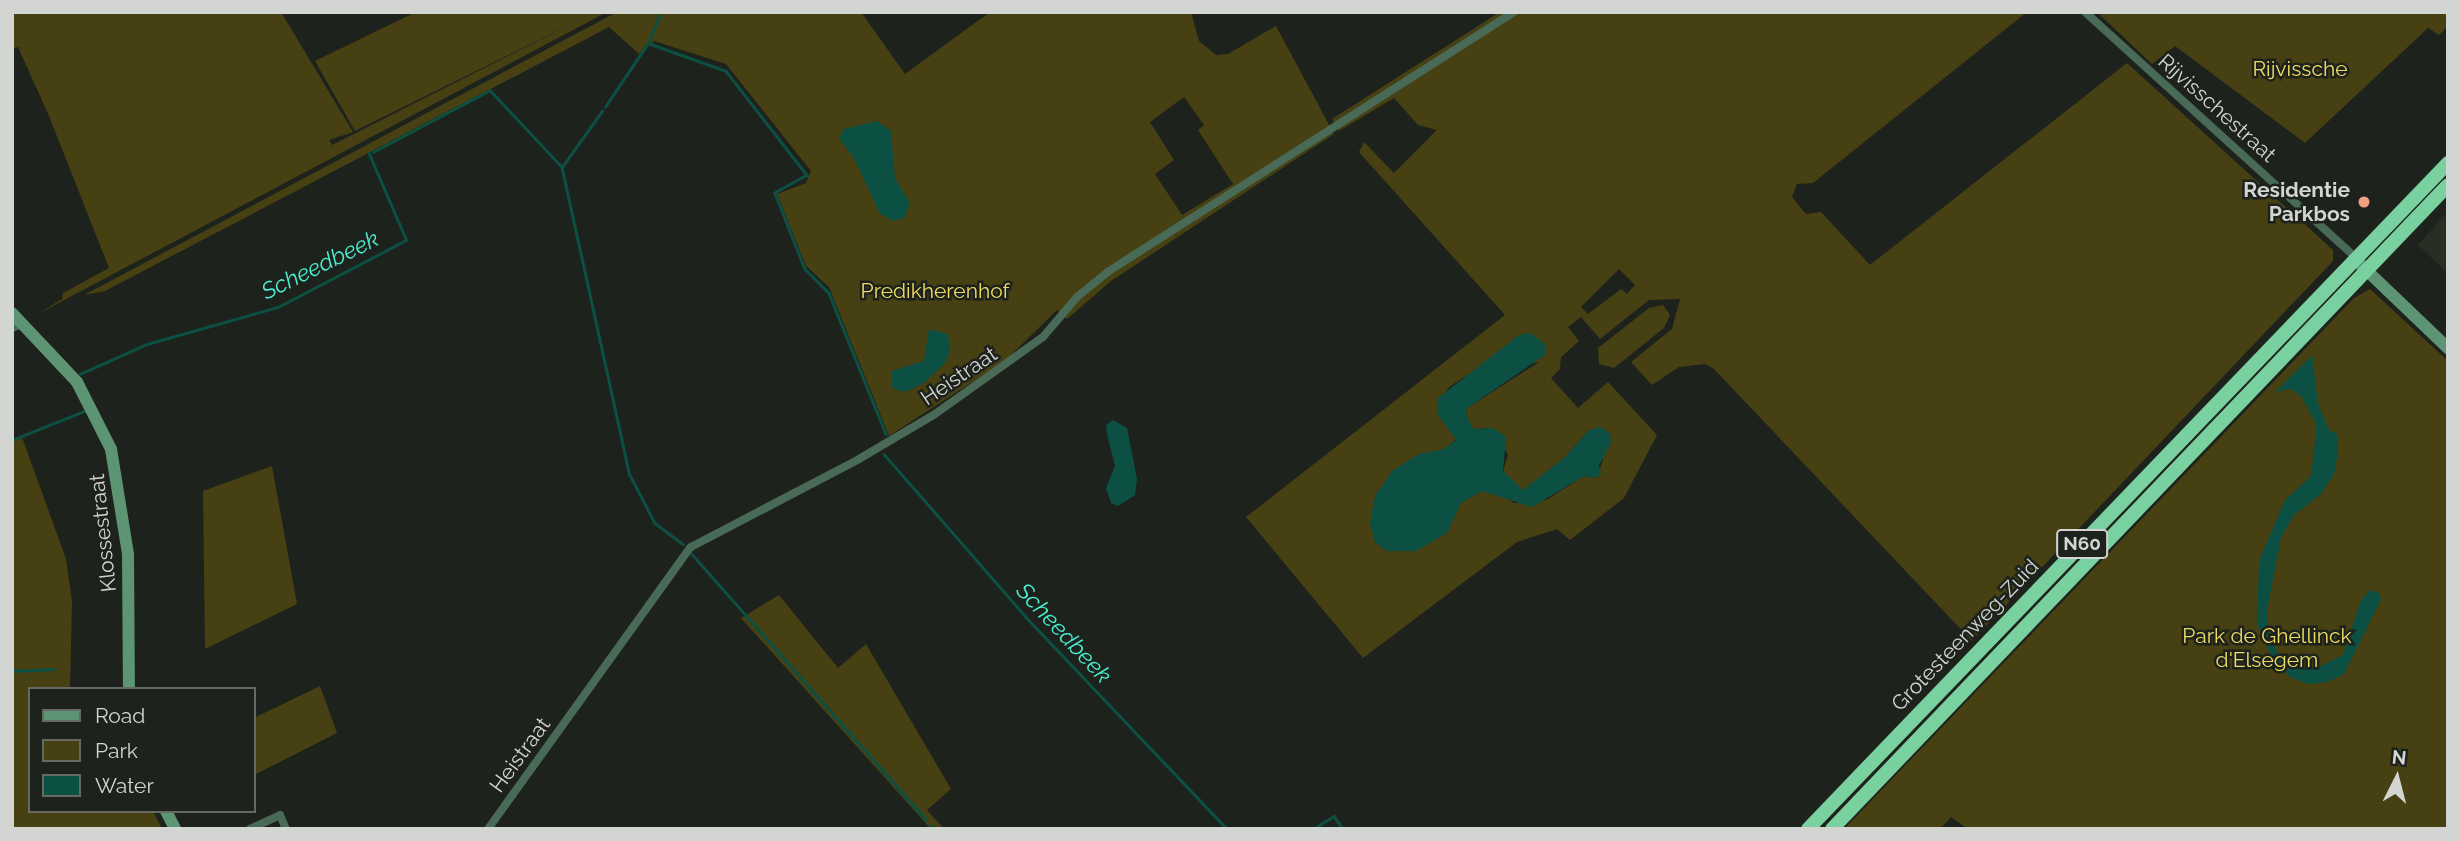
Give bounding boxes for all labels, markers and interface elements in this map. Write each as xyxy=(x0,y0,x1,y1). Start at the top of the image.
street label: Rijvisschestraat xyxy=(2153,49,2281,167)
park label: Rijvissche xyxy=(2252,56,2348,82)
place label: Residentie Parkbos xyxy=(2243,177,2350,227)
marker: Residentie Parkbos xyxy=(2356,194,2372,210)
water label: Scheedbeek xyxy=(257,225,383,305)
park label: Predikherenhof xyxy=(861,278,1009,304)
street label: Heistraat xyxy=(916,341,1002,411)
street label: Klossestraat xyxy=(84,473,122,593)
road number: N60 xyxy=(2056,528,2108,559)
street label: Grotesteenweg-Zuid xyxy=(1886,554,2044,716)
water label: Scheedbeek xyxy=(1010,577,1118,689)
park label: Park de Ghellinck d'Elsegem xyxy=(2182,623,2352,673)
legend xyxy=(28,687,256,813)
text: Road xyxy=(95,703,145,728)
street label: Heistraat xyxy=(484,713,556,797)
text: Park xyxy=(95,738,138,763)
north arrow xyxy=(2362,743,2432,813)
text: N xyxy=(2391,745,2408,769)
text: Water xyxy=(95,773,154,798)

